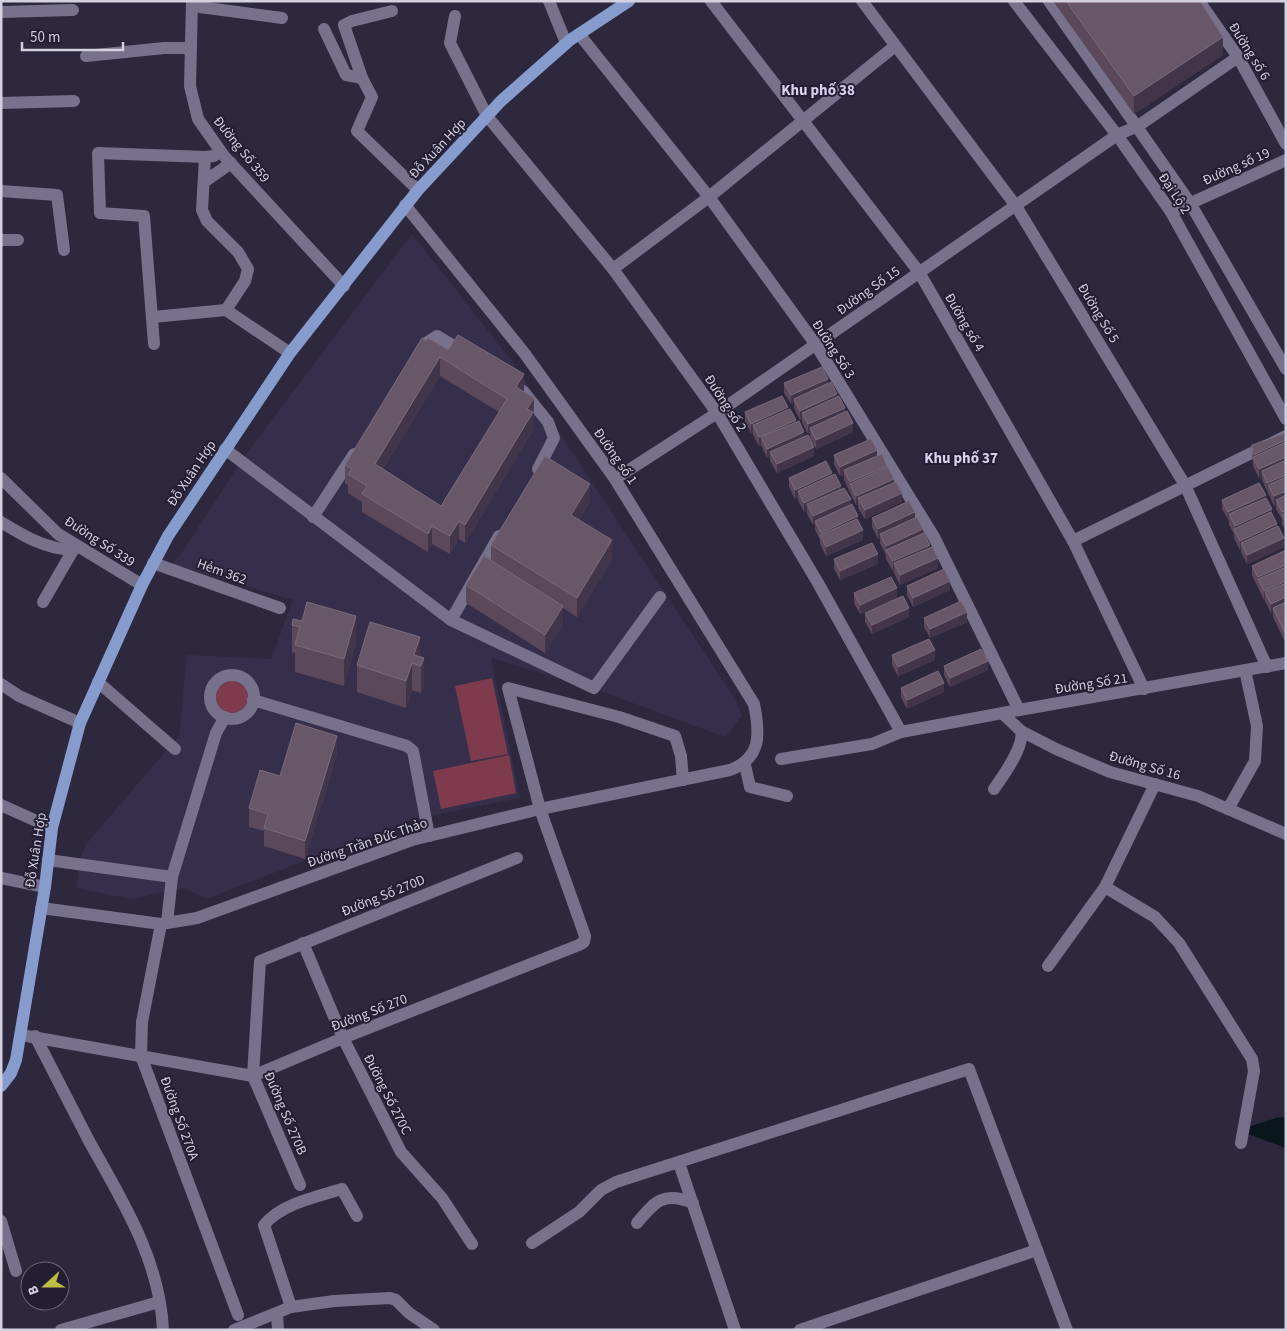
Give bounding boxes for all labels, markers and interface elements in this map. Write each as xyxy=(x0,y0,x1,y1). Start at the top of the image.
street label: Đường số 6 xyxy=(1223,19,1275,84)
scale bar xyxy=(22,20,124,52)
text: 50 m xyxy=(30,27,60,48)
district label: Khu phố 38 xyxy=(781,80,855,101)
street label: Đường Số 359 xyxy=(208,112,274,187)
street label: Đỗ Xuân Hợp xyxy=(405,114,471,183)
street label: Đường số 19 xyxy=(1200,143,1273,191)
street label: Đại Lộ 2 xyxy=(1153,169,1195,218)
street label: Đường Số 15 xyxy=(833,262,904,320)
street label: Đường Số 5 xyxy=(1072,280,1124,347)
street label: Đường số 4 xyxy=(939,289,989,356)
street label: Đường Số 3 xyxy=(807,316,860,383)
street label: Đường số 2 xyxy=(699,371,751,436)
street label: Đường số 1 xyxy=(588,424,642,489)
street label: Đỗ Xuân Hợp xyxy=(162,436,221,511)
district label: Khu phố 37 xyxy=(924,448,998,469)
street label: Đường Số 339 xyxy=(60,512,139,572)
street label: Hẻm 362 xyxy=(194,554,249,590)
street label: Đường Số 21 xyxy=(1053,668,1129,700)
street label: Đường Số 16 xyxy=(1107,746,1183,786)
street label: Đỗ Xuân Hợp xyxy=(20,811,52,889)
street label: Đường Trần Đức Thảo xyxy=(305,813,430,873)
street label: Đường Số 270D xyxy=(338,870,428,922)
street label: Đường Số 270 xyxy=(328,989,410,1037)
street label: Đường Số 270C xyxy=(358,1051,416,1138)
street label: Đường Số 270B xyxy=(259,1069,312,1158)
street label: Đường Số 270A xyxy=(155,1074,204,1163)
north arrow xyxy=(20,1261,70,1311)
text: B xyxy=(23,1282,45,1298)

